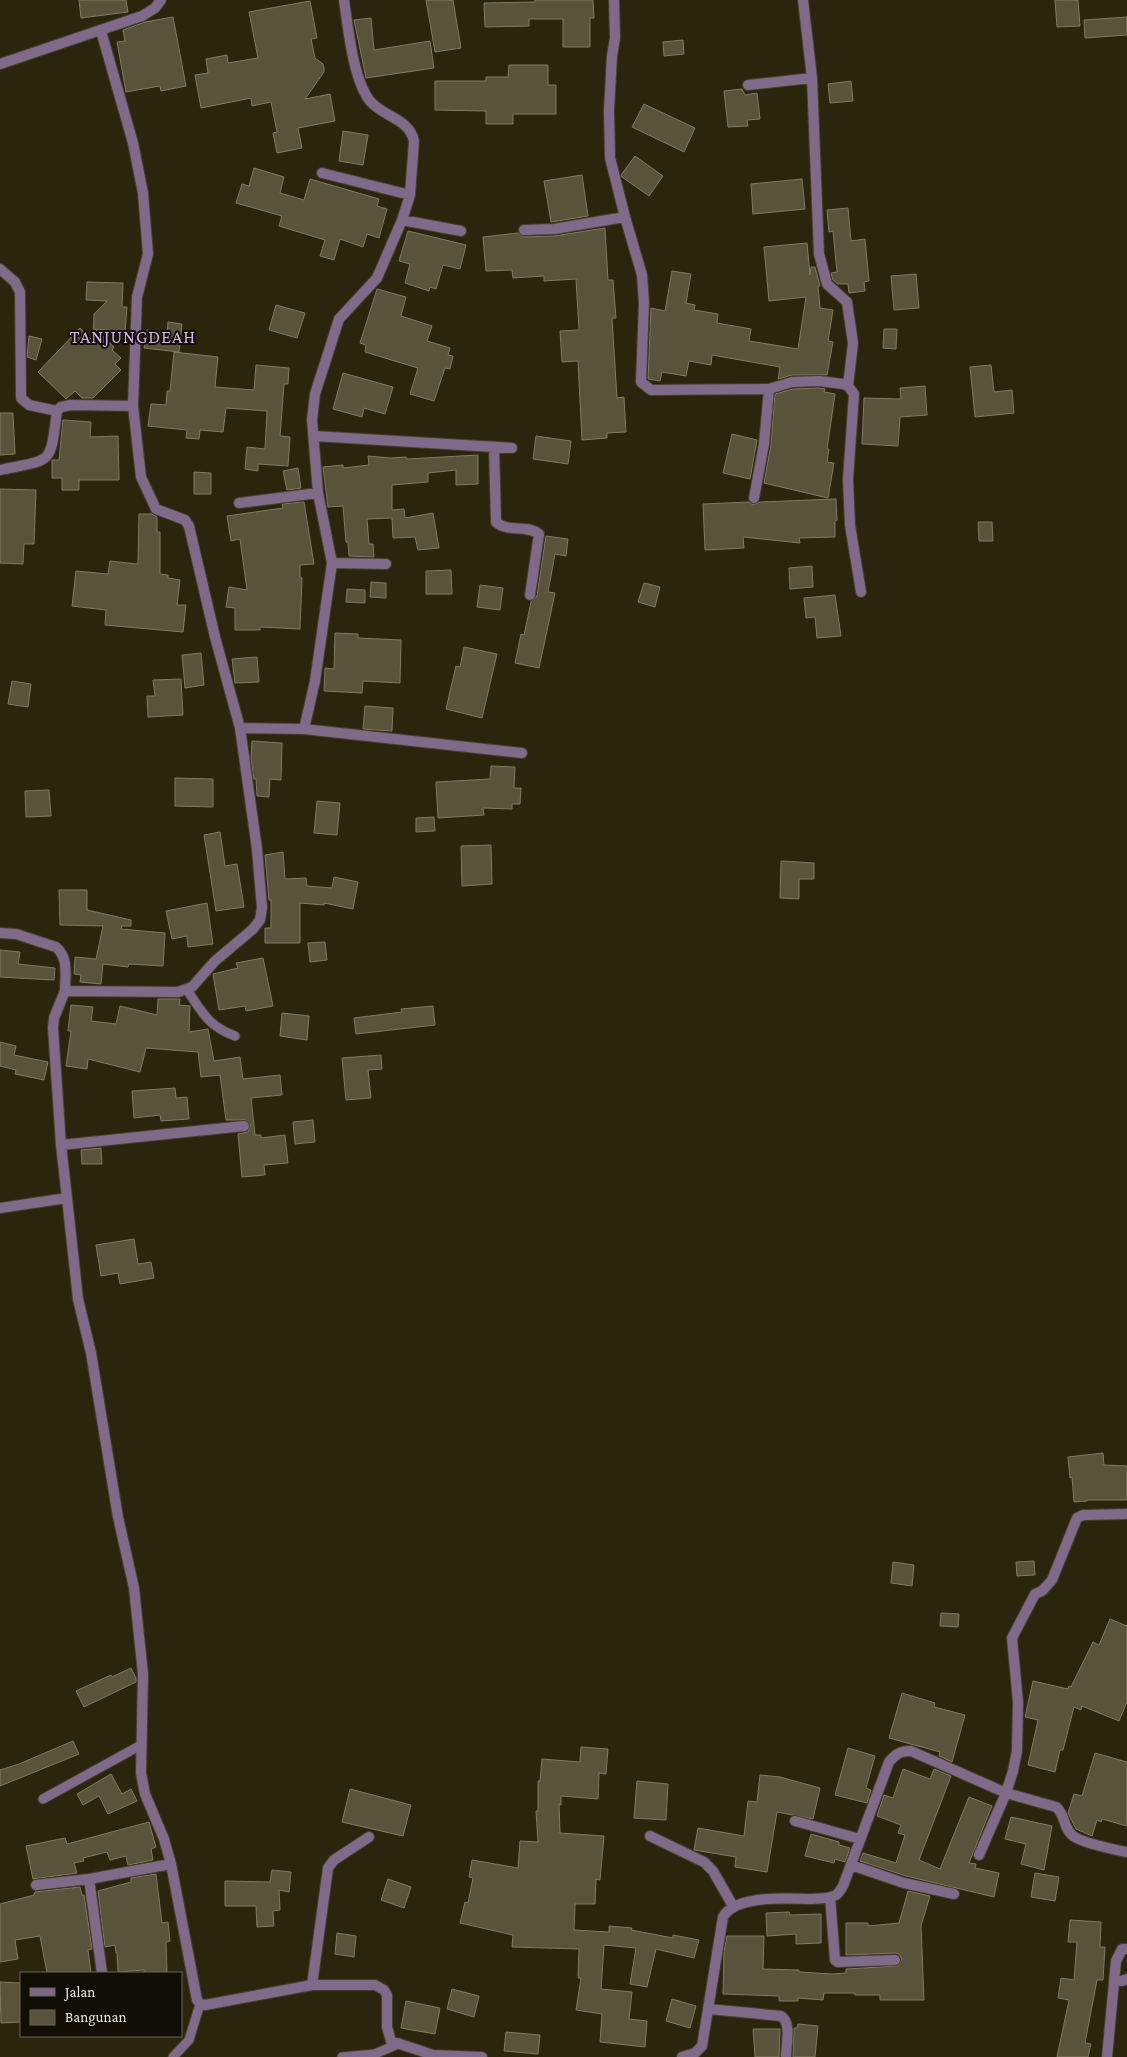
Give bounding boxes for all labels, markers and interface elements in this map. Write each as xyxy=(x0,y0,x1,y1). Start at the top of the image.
district label: TANJUNGDEAH xyxy=(70,327,196,347)
legend xyxy=(20,1972,182,2037)
text: Jalan xyxy=(63,1984,95,2001)
text: Bangunan xyxy=(65,2009,126,2026)

